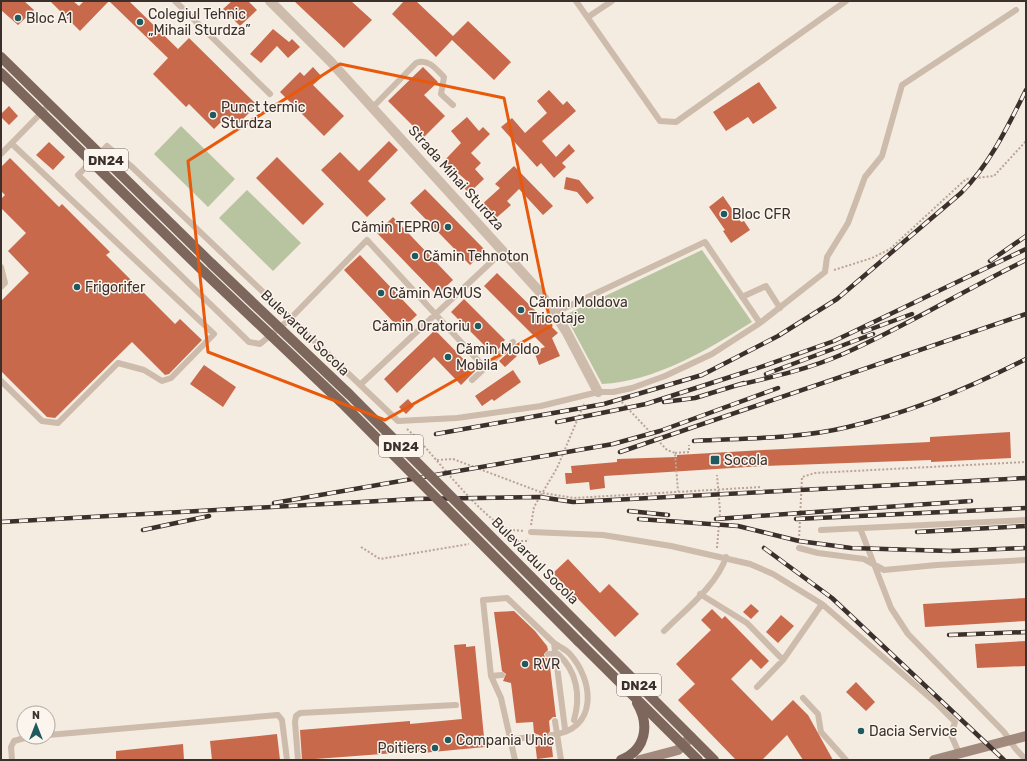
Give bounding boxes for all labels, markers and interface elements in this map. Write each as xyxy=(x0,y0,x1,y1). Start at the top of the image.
place label: Colegiul Tehnic „Mihail Sturdza” xyxy=(148,6,251,39)
place label: Bloc A1 xyxy=(26,10,72,27)
marker: Bloc A1 xyxy=(13,13,23,23)
marker: Colegiul Tehnic „Mihail Sturdza” xyxy=(135,17,145,27)
place label: Punct termic Sturdza xyxy=(221,99,306,132)
marker: Punct termic Sturdza xyxy=(208,110,218,120)
street label: Strada Mihai Sturdza xyxy=(404,122,508,234)
road number: DN24 xyxy=(84,149,128,171)
place label: Bloc CFR xyxy=(732,206,791,223)
marker: Bloc CFR xyxy=(719,209,729,219)
place label: Cămin TEPRO xyxy=(351,219,440,236)
marker: Cămin TEPRO xyxy=(443,222,453,232)
place label: Cămin Tehnoton xyxy=(423,248,529,265)
marker: Cămin Tehnoton xyxy=(410,251,420,261)
place label: Frigorifer xyxy=(85,279,146,296)
marker: Frigorifer xyxy=(72,282,82,292)
place label: Cămin AGMUS xyxy=(389,285,482,302)
street label: Bulevardul Socola xyxy=(257,286,353,380)
marker: Cămin AGMUS xyxy=(376,288,386,298)
place label: Cămin Moldova Tricotaje xyxy=(529,294,628,327)
marker: Cămin Moldova Tricotaje xyxy=(516,305,526,315)
place label: Cămin Oratoriu xyxy=(372,318,470,335)
marker: Cămin Oratoriu xyxy=(473,321,483,331)
place label: Cămin Moldo Mobila xyxy=(456,341,540,374)
marker: Cămin Moldo Mobila xyxy=(443,352,453,362)
road number: DN24 xyxy=(379,435,423,457)
place label: Socola xyxy=(724,452,768,469)
marker: Socola xyxy=(709,454,721,466)
street label: Bulevardul Socola xyxy=(488,514,582,608)
place label: RVR xyxy=(533,656,560,673)
marker: RVR xyxy=(520,659,530,669)
road number: DN24 xyxy=(617,674,661,696)
north arrow xyxy=(16,705,56,745)
text: N xyxy=(32,709,40,722)
place label: Dacia Service xyxy=(869,723,957,740)
marker: Dacia Service xyxy=(856,726,866,736)
place label: Compania Unic xyxy=(456,732,555,749)
marker: Compania Unic xyxy=(443,735,453,745)
place label: Poitiers xyxy=(378,740,427,757)
marker: Poitiers xyxy=(430,743,440,753)

